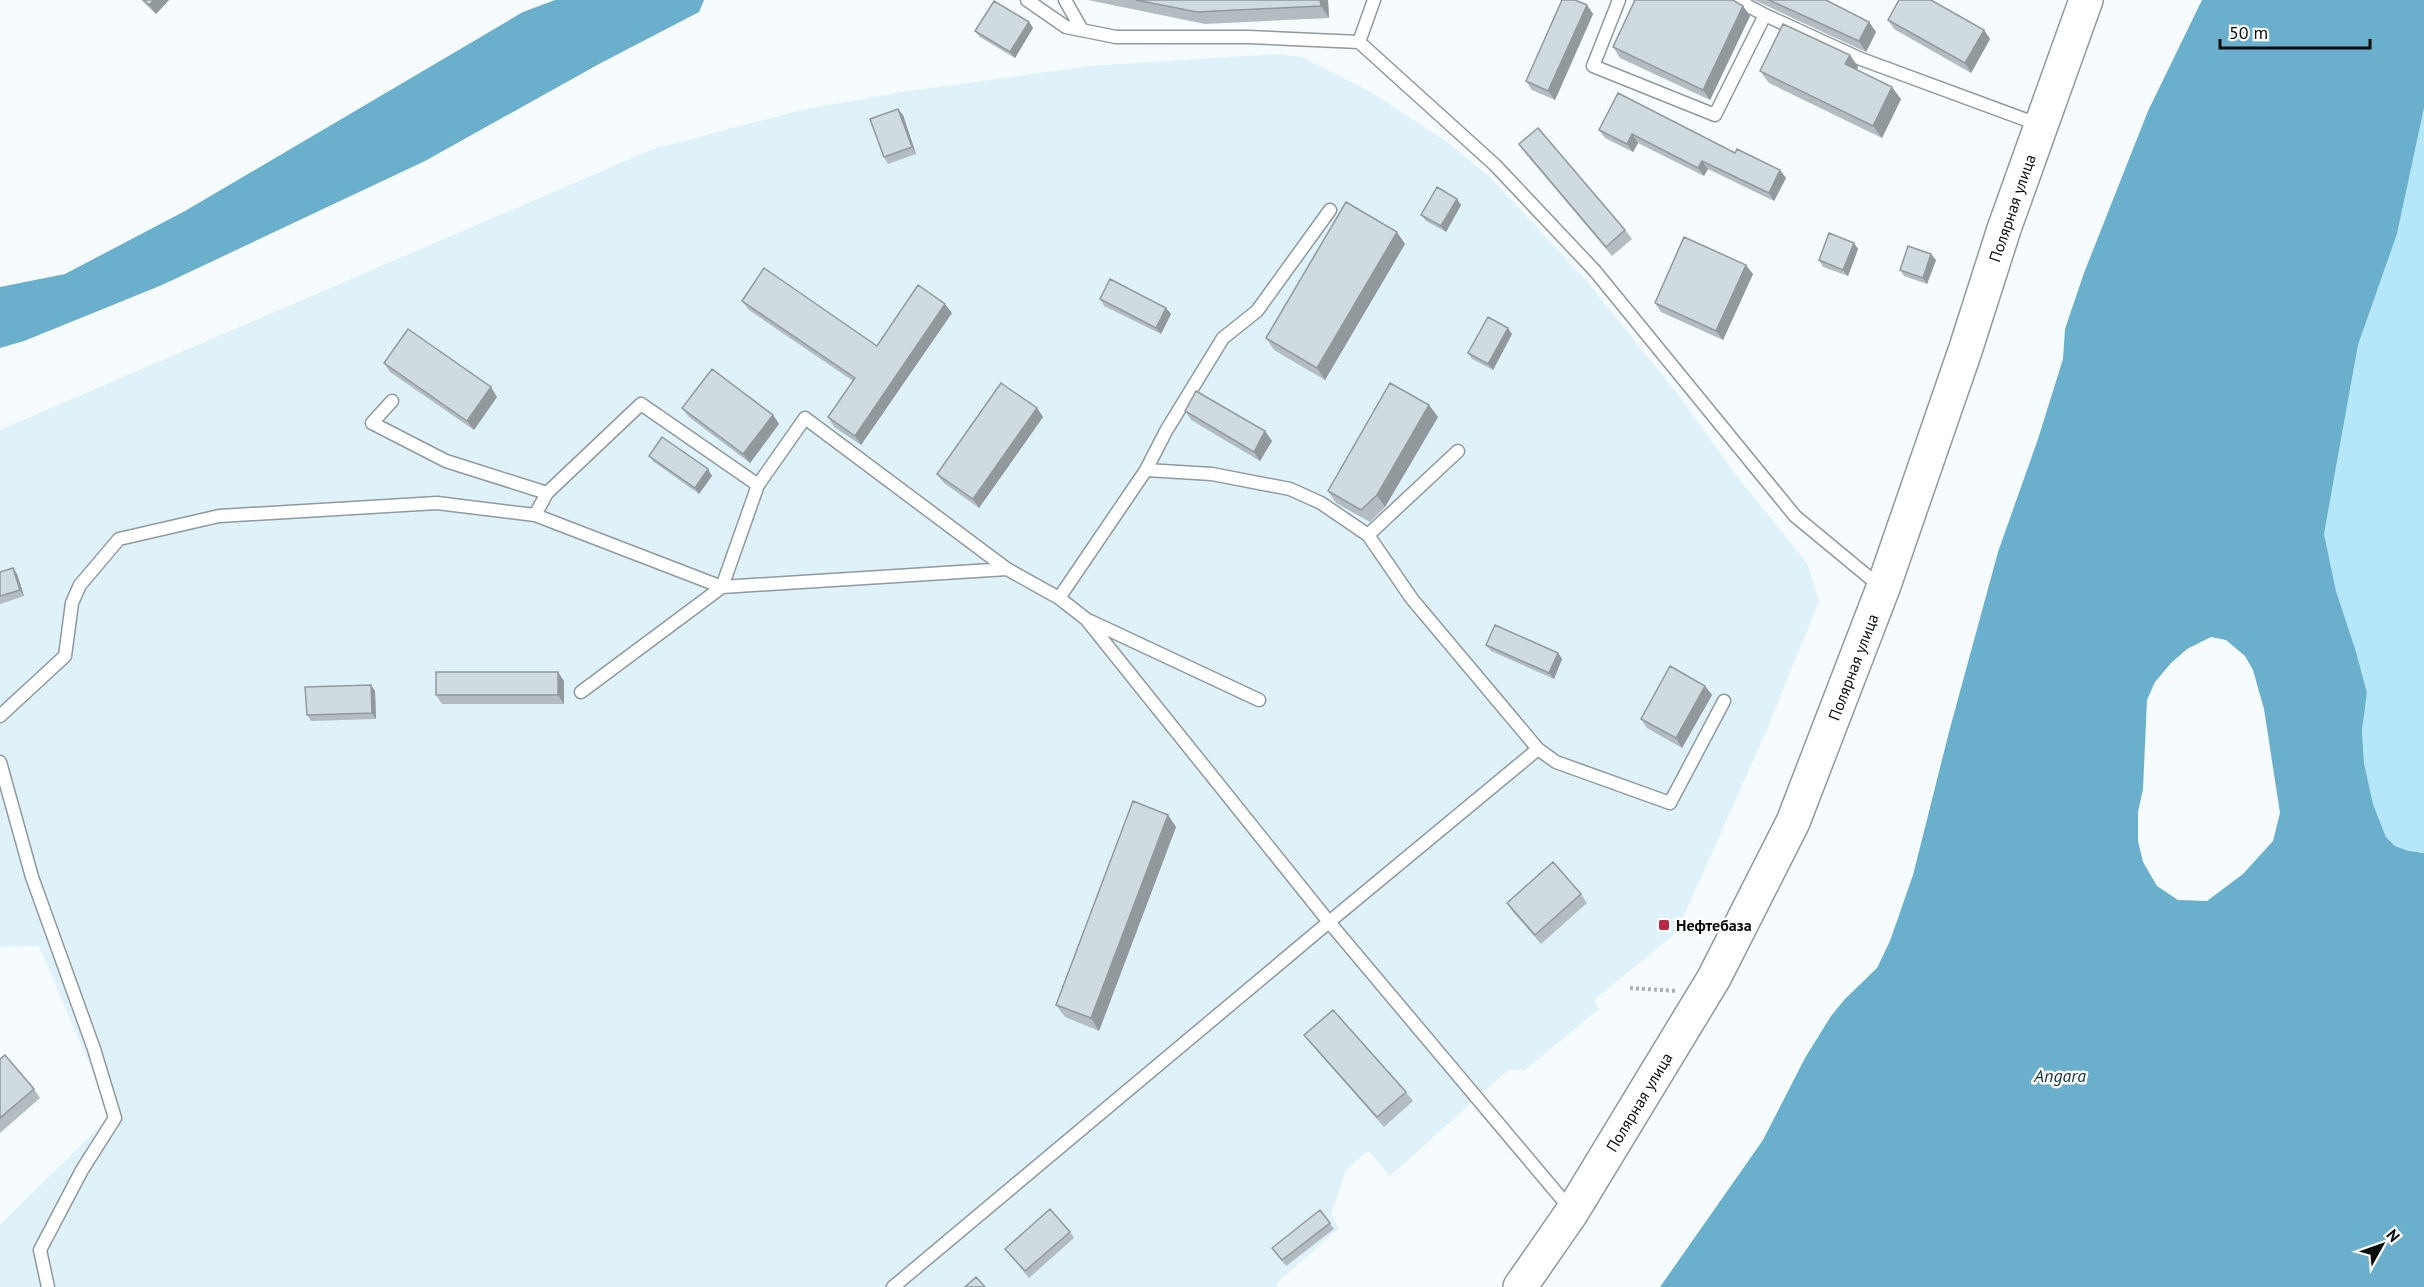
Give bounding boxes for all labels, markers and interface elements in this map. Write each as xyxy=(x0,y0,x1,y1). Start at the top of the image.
scale bar xyxy=(2220,12,2370,50)
text: 50 m xyxy=(2229,21,2268,44)
street label: Полярная улица xyxy=(1984,152,2040,264)
street label: Полярная улица xyxy=(1824,611,1882,723)
place label: Нефтебаза xyxy=(1676,915,1752,935)
marker: Нефтебаза xyxy=(1657,918,1671,932)
street label: Полярная улица xyxy=(1601,1049,1677,1155)
water label: Angara xyxy=(2033,1064,2086,1087)
north arrow xyxy=(2352,1215,2412,1275)
text: N xyxy=(2382,1225,2405,1246)

